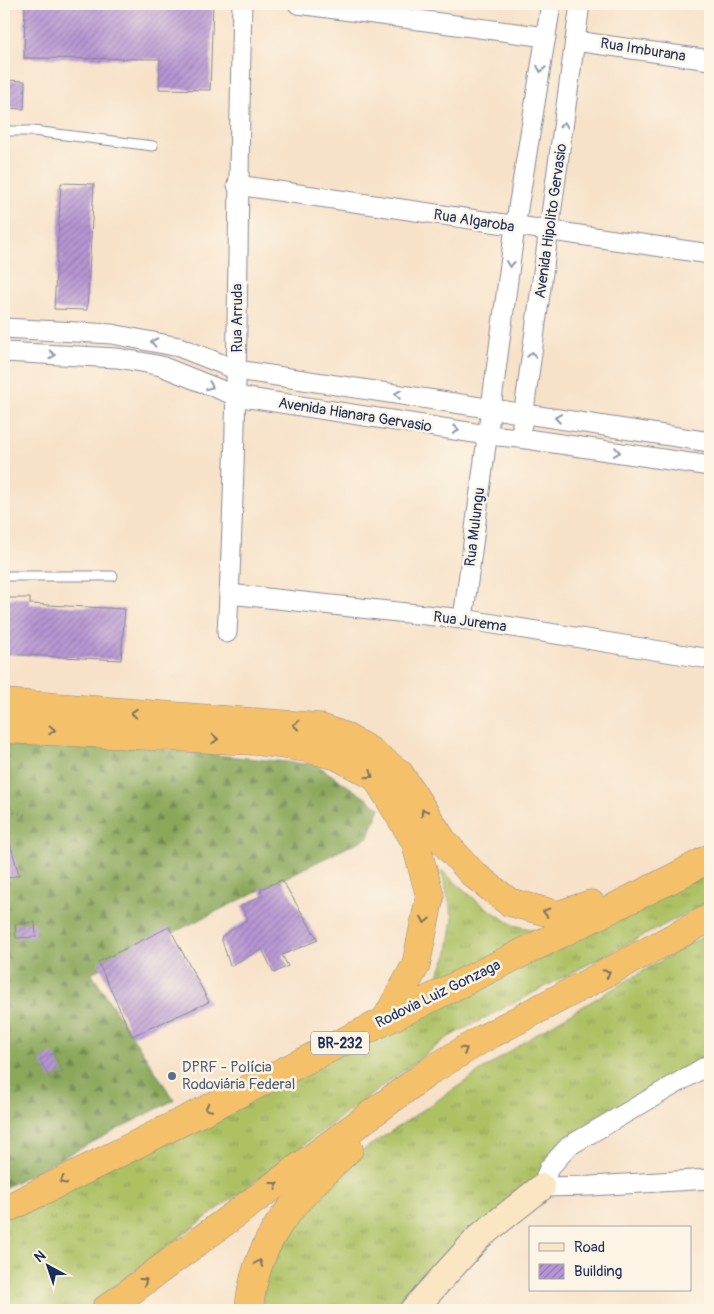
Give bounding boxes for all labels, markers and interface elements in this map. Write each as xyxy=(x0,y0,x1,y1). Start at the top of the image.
street label: Rua Imburana xyxy=(599,34,687,66)
one-way arrow xyxy=(536,65,546,74)
one-way arrow xyxy=(558,121,569,129)
street label: Avenida Hipolito Gervasio xyxy=(531,142,571,300)
street label: Rua Algaroba xyxy=(432,205,516,237)
one-way arrow xyxy=(505,261,516,269)
street label: Rua Arruda xyxy=(228,284,247,352)
one-way arrow xyxy=(150,337,159,348)
one-way arrow xyxy=(49,349,57,360)
one-way arrow xyxy=(526,351,537,359)
one-way arrow xyxy=(205,379,214,390)
one-way arrow xyxy=(393,389,402,399)
street label: Avenida Hianara Gervasio xyxy=(277,393,433,437)
one-way arrow xyxy=(554,414,563,424)
one-way arrow xyxy=(451,425,460,435)
one-way arrow xyxy=(612,447,621,457)
street label: Rua Mulungu xyxy=(461,486,489,568)
street label: Rua Jurema xyxy=(432,607,508,637)
one-way arrow xyxy=(130,707,138,718)
one-way arrow xyxy=(292,719,300,730)
one-way arrow xyxy=(49,724,57,735)
one-way arrow xyxy=(211,733,219,744)
one-way arrow xyxy=(364,769,374,778)
one-way arrow xyxy=(421,808,431,817)
one-way arrow xyxy=(542,907,550,917)
one-way arrow xyxy=(420,916,431,925)
street label: Rodovia Luiz Gonzaga xyxy=(372,955,504,1033)
one-way arrow xyxy=(602,969,611,979)
road number: BR-232 xyxy=(311,1032,369,1054)
one-way arrow xyxy=(459,1047,468,1057)
place label: DPRF - Polícia Rodoviária Federal xyxy=(182,1058,295,1094)
marker: DPRF - Polícia Rodoviária Federal xyxy=(166,1070,178,1082)
one-way arrow xyxy=(204,1102,213,1112)
one-way arrow xyxy=(59,1174,68,1185)
one-way arrow xyxy=(269,1182,279,1191)
legend xyxy=(529,1226,692,1292)
text: Road xyxy=(574,1238,605,1257)
north arrow xyxy=(22,1242,72,1292)
text: N xyxy=(31,1247,49,1266)
one-way arrow xyxy=(253,1259,263,1268)
text: Building xyxy=(574,1262,622,1281)
one-way arrow xyxy=(138,1279,147,1287)

